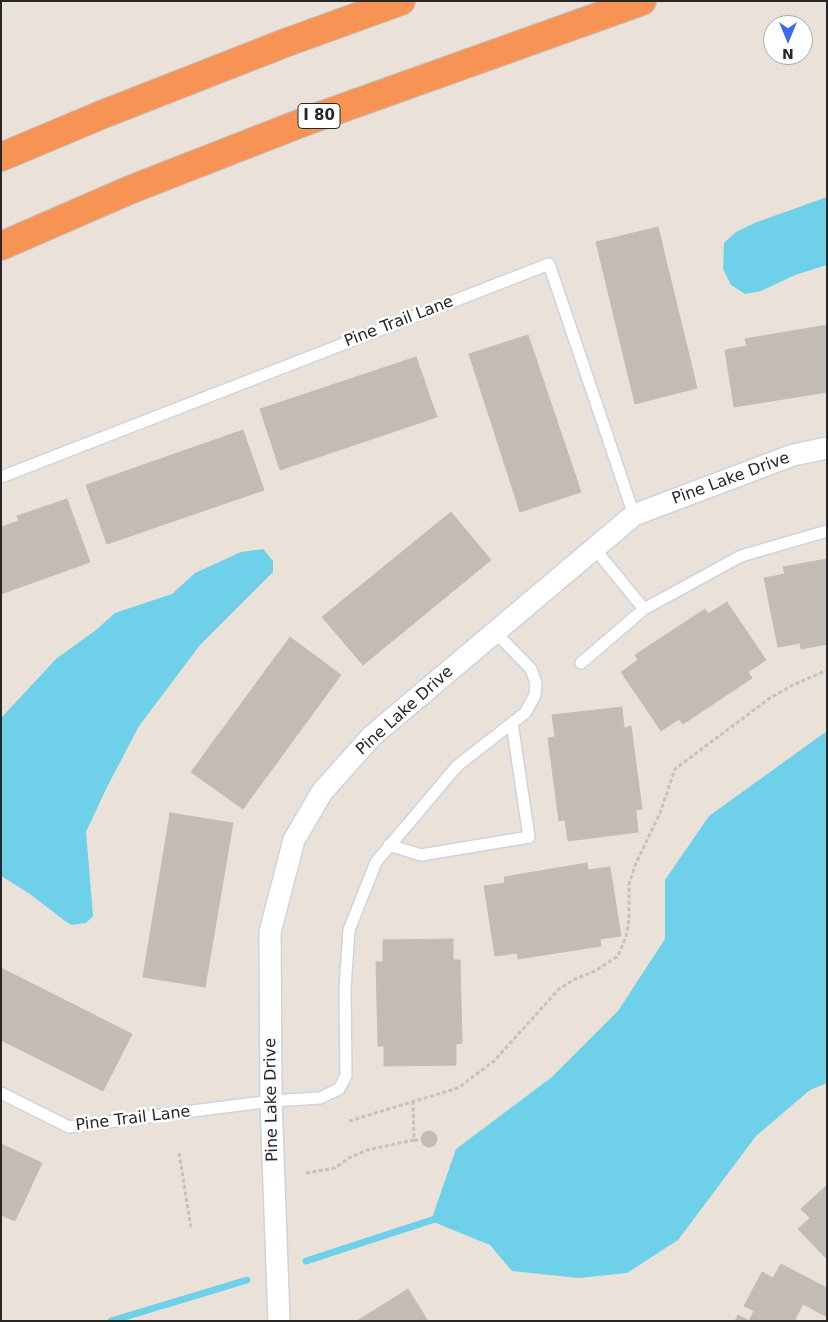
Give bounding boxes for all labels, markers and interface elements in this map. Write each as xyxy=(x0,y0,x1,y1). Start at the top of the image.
north arrow xyxy=(763,15,813,65)
text: N xyxy=(782,46,794,62)
road number: I 80 xyxy=(298,104,340,128)
street label: Pine Trail Lane xyxy=(342,292,456,352)
street label: Pine Lake Drive xyxy=(670,449,792,509)
street label: Pine Lake Drive xyxy=(353,662,457,760)
street label: Pine Lake Drive xyxy=(261,1038,283,1162)
street label: Pine Trail Lane xyxy=(75,1102,191,1136)

